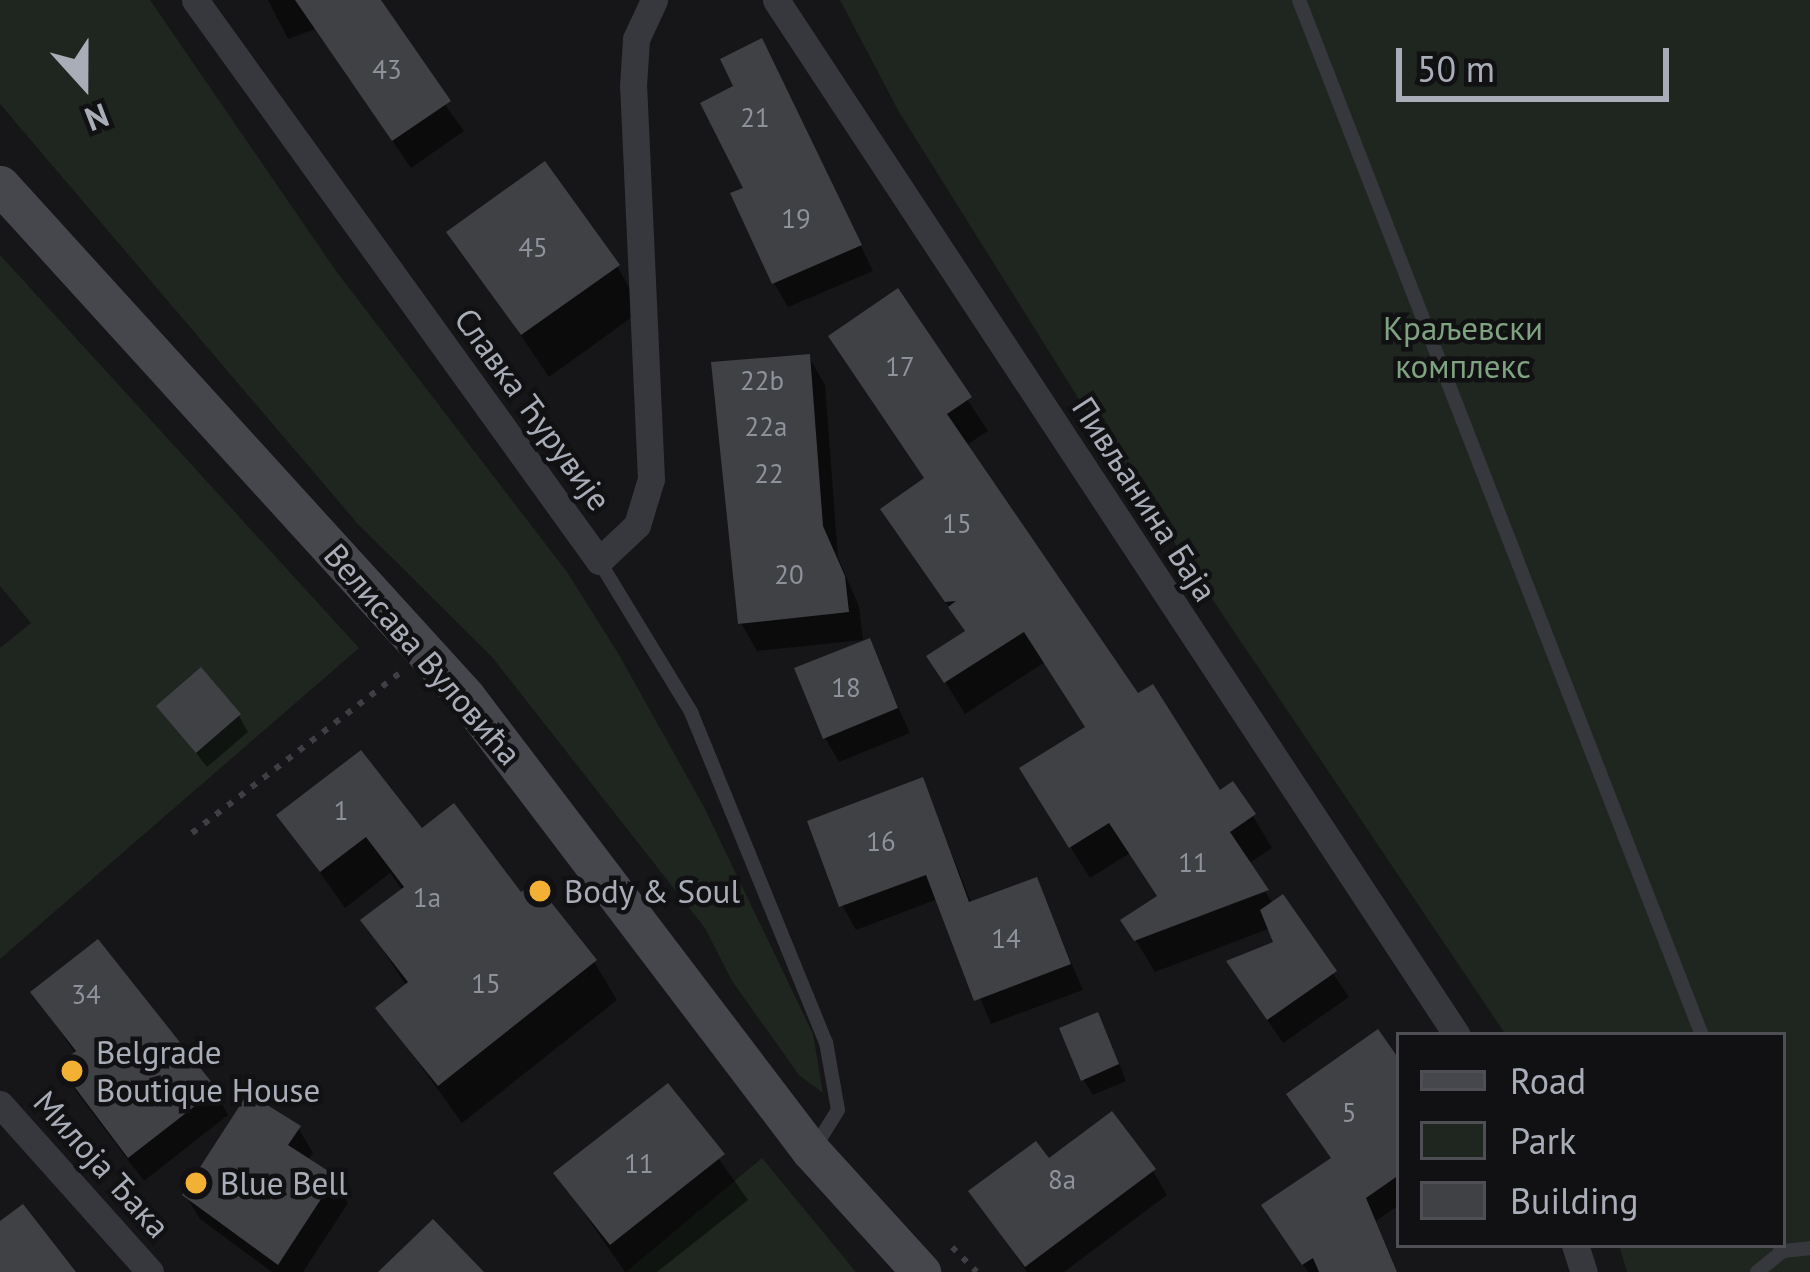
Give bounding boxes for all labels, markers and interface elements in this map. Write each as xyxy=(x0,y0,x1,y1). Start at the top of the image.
north arrow xyxy=(24,24,144,144)
scale bar xyxy=(1402,24,1675,98)
text: 50 m xyxy=(1417,45,1495,92)
house number: 43 xyxy=(372,54,402,86)
text: N xyxy=(79,94,115,142)
house number: 21 xyxy=(740,102,770,134)
house number: 19 xyxy=(781,203,811,235)
house number: 45 xyxy=(518,232,548,264)
street label: Славка Ћурувије xyxy=(446,300,620,518)
park label: Краљевски комплекс xyxy=(1383,308,1543,386)
house number: 17 xyxy=(885,351,915,383)
house number: 22b xyxy=(740,365,784,397)
street label: Пивљанина Баја xyxy=(1064,390,1226,608)
house number: 22a xyxy=(745,411,787,443)
house number: 22 xyxy=(754,458,784,490)
house number: 15 xyxy=(942,508,972,540)
street label: Велисава Вуловића xyxy=(316,535,530,773)
house number: 20 xyxy=(774,559,804,591)
house number: 18 xyxy=(831,672,861,704)
house number: 1 xyxy=(334,795,348,827)
house number: 16 xyxy=(866,826,896,858)
house number: 11 xyxy=(1178,847,1208,879)
place label: Body & Soul xyxy=(564,871,741,911)
marker: Body & Soul xyxy=(527,878,553,904)
house number: 1a xyxy=(413,882,441,914)
house number: 14 xyxy=(991,923,1021,955)
house number: 15 xyxy=(471,968,501,1000)
house number: 34 xyxy=(71,979,101,1011)
place label: Belgrade Boutique House xyxy=(96,1032,320,1110)
legend xyxy=(1396,1032,1786,1248)
text: Road xyxy=(1510,1057,1586,1104)
marker: Belgrade Boutique House xyxy=(59,1058,85,1084)
street label: Милоја Ђака xyxy=(25,1082,179,1246)
house number: 5 xyxy=(1342,1097,1356,1129)
text: Park xyxy=(1510,1117,1576,1164)
house number: 11 xyxy=(624,1148,654,1180)
place label: Blue Bell xyxy=(220,1163,348,1203)
house number: 8a xyxy=(1048,1164,1076,1196)
marker: Blue Bell xyxy=(183,1170,209,1196)
text: Building xyxy=(1510,1177,1639,1224)

